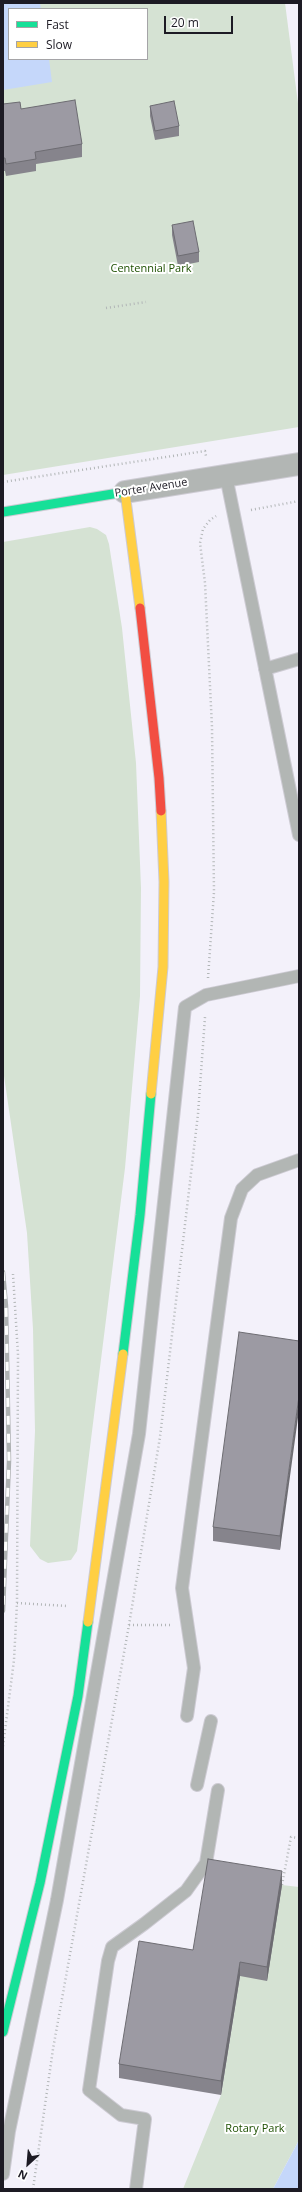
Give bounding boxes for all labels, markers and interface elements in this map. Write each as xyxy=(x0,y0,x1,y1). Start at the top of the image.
legend xyxy=(8,8,148,60)
scale bar xyxy=(166,8,235,34)
text: 20 m xyxy=(171,14,199,31)
text: Fast xyxy=(46,16,69,33)
text: Slow xyxy=(46,36,72,53)
park label: Centennial Park xyxy=(111,262,191,276)
street label: Porter Avenue xyxy=(114,476,188,500)
park label: Rotary Park xyxy=(225,2122,285,2136)
north arrow xyxy=(8,2144,48,2184)
text: N xyxy=(15,2167,30,2184)

